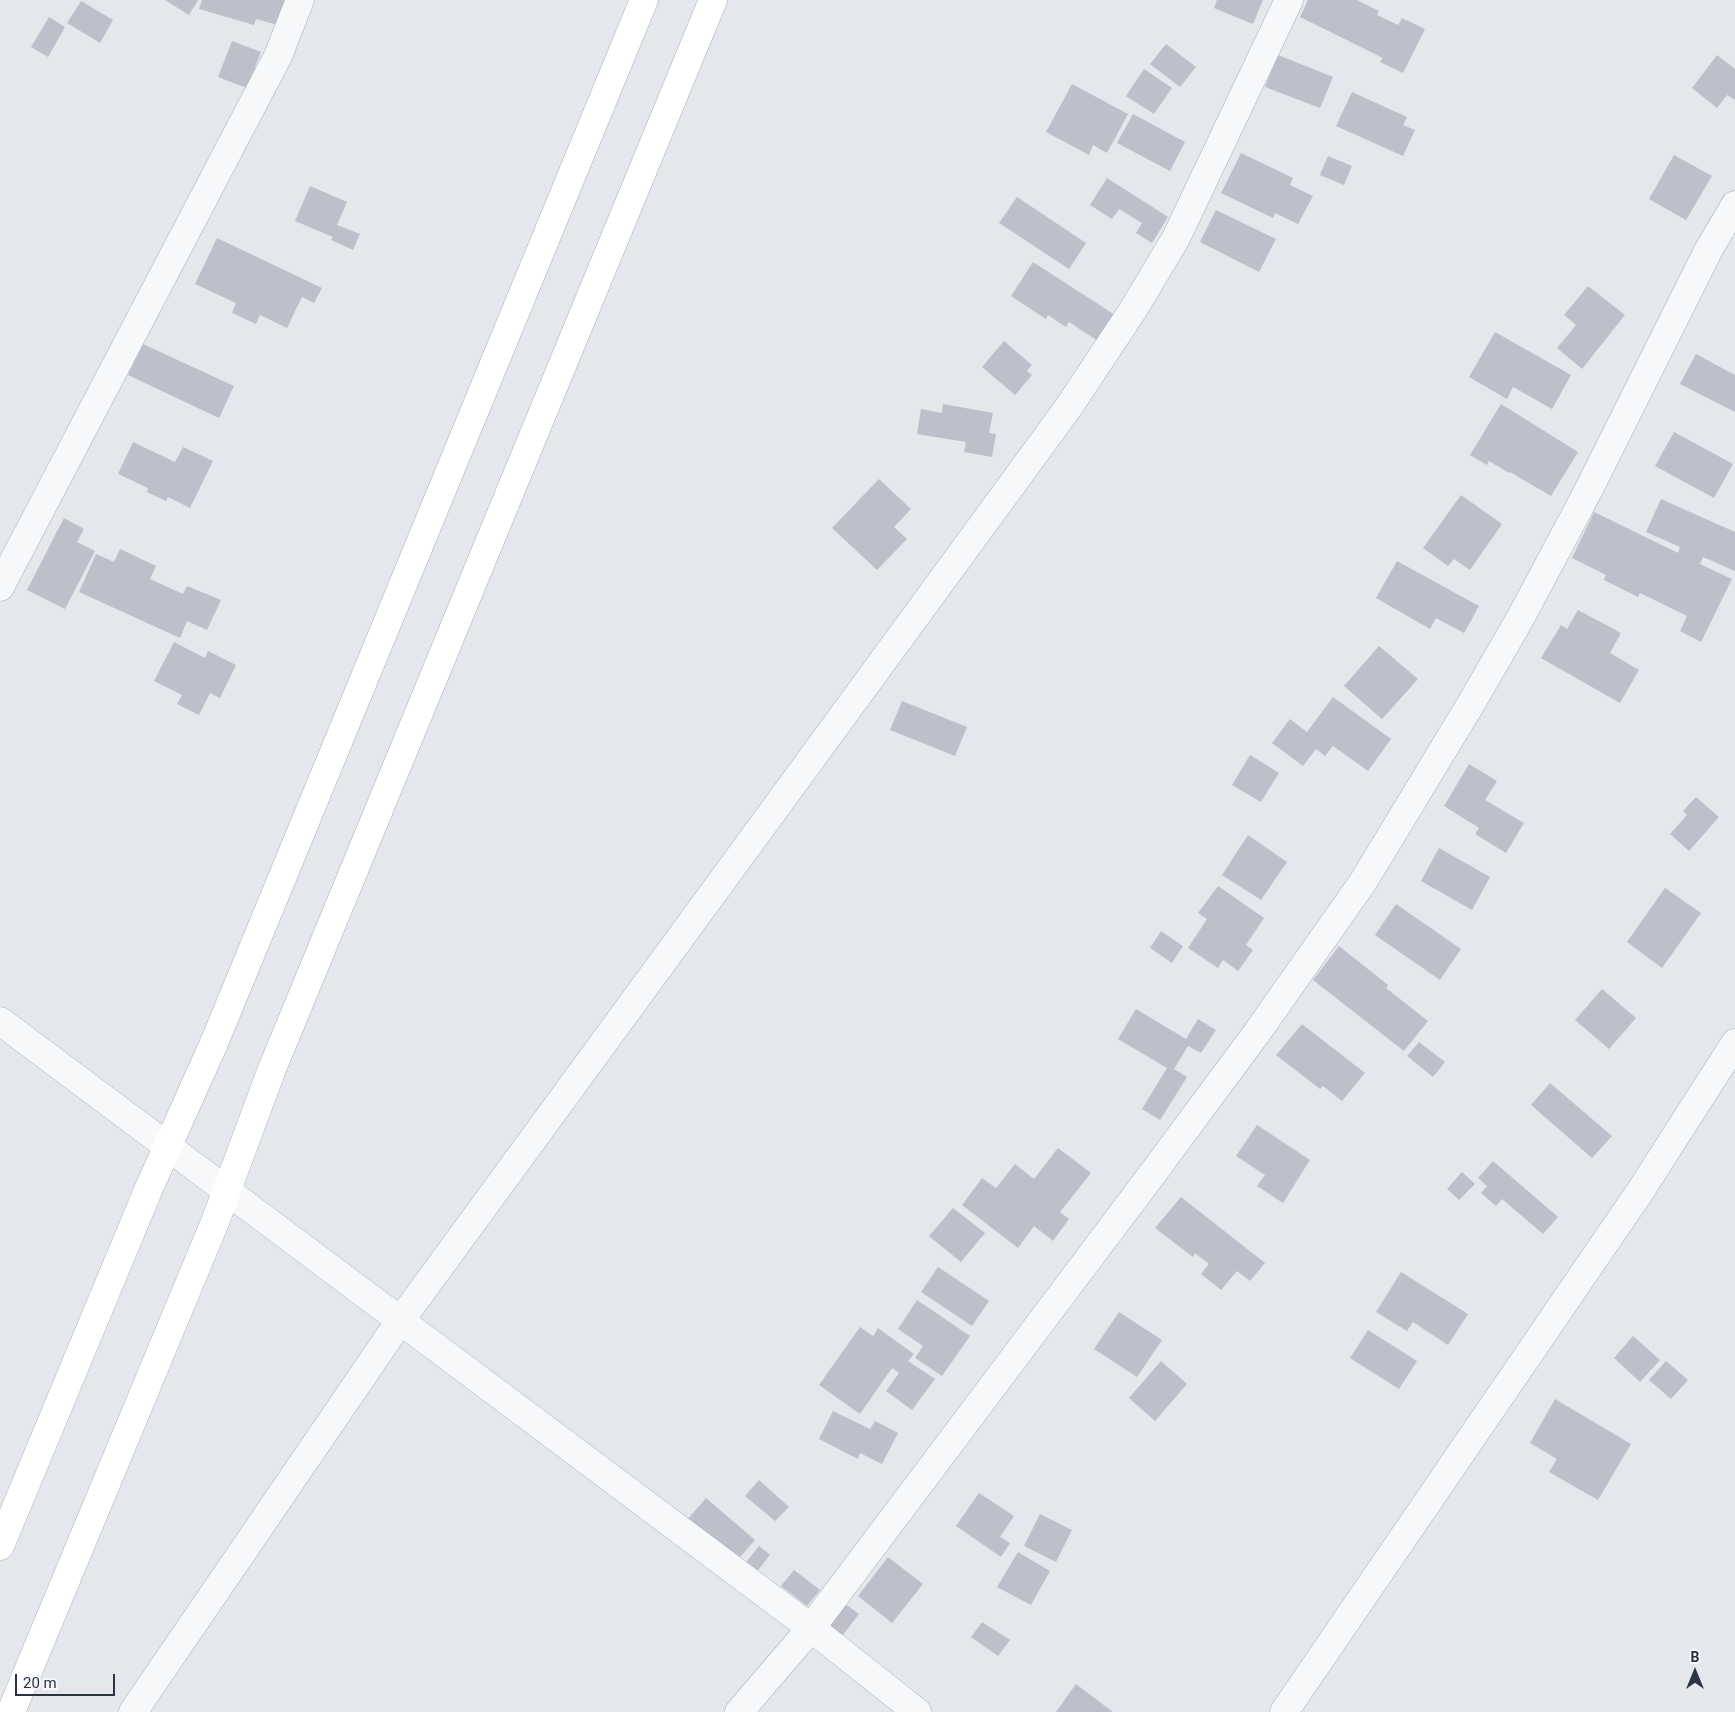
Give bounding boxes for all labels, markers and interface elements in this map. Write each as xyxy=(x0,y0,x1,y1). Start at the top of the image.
north arrow xyxy=(1670,1647,1720,1697)
text: B xyxy=(1691,1649,1699,1665)
scale bar xyxy=(18,1664,118,1696)
text: 20 m xyxy=(23,1674,57,1692)

